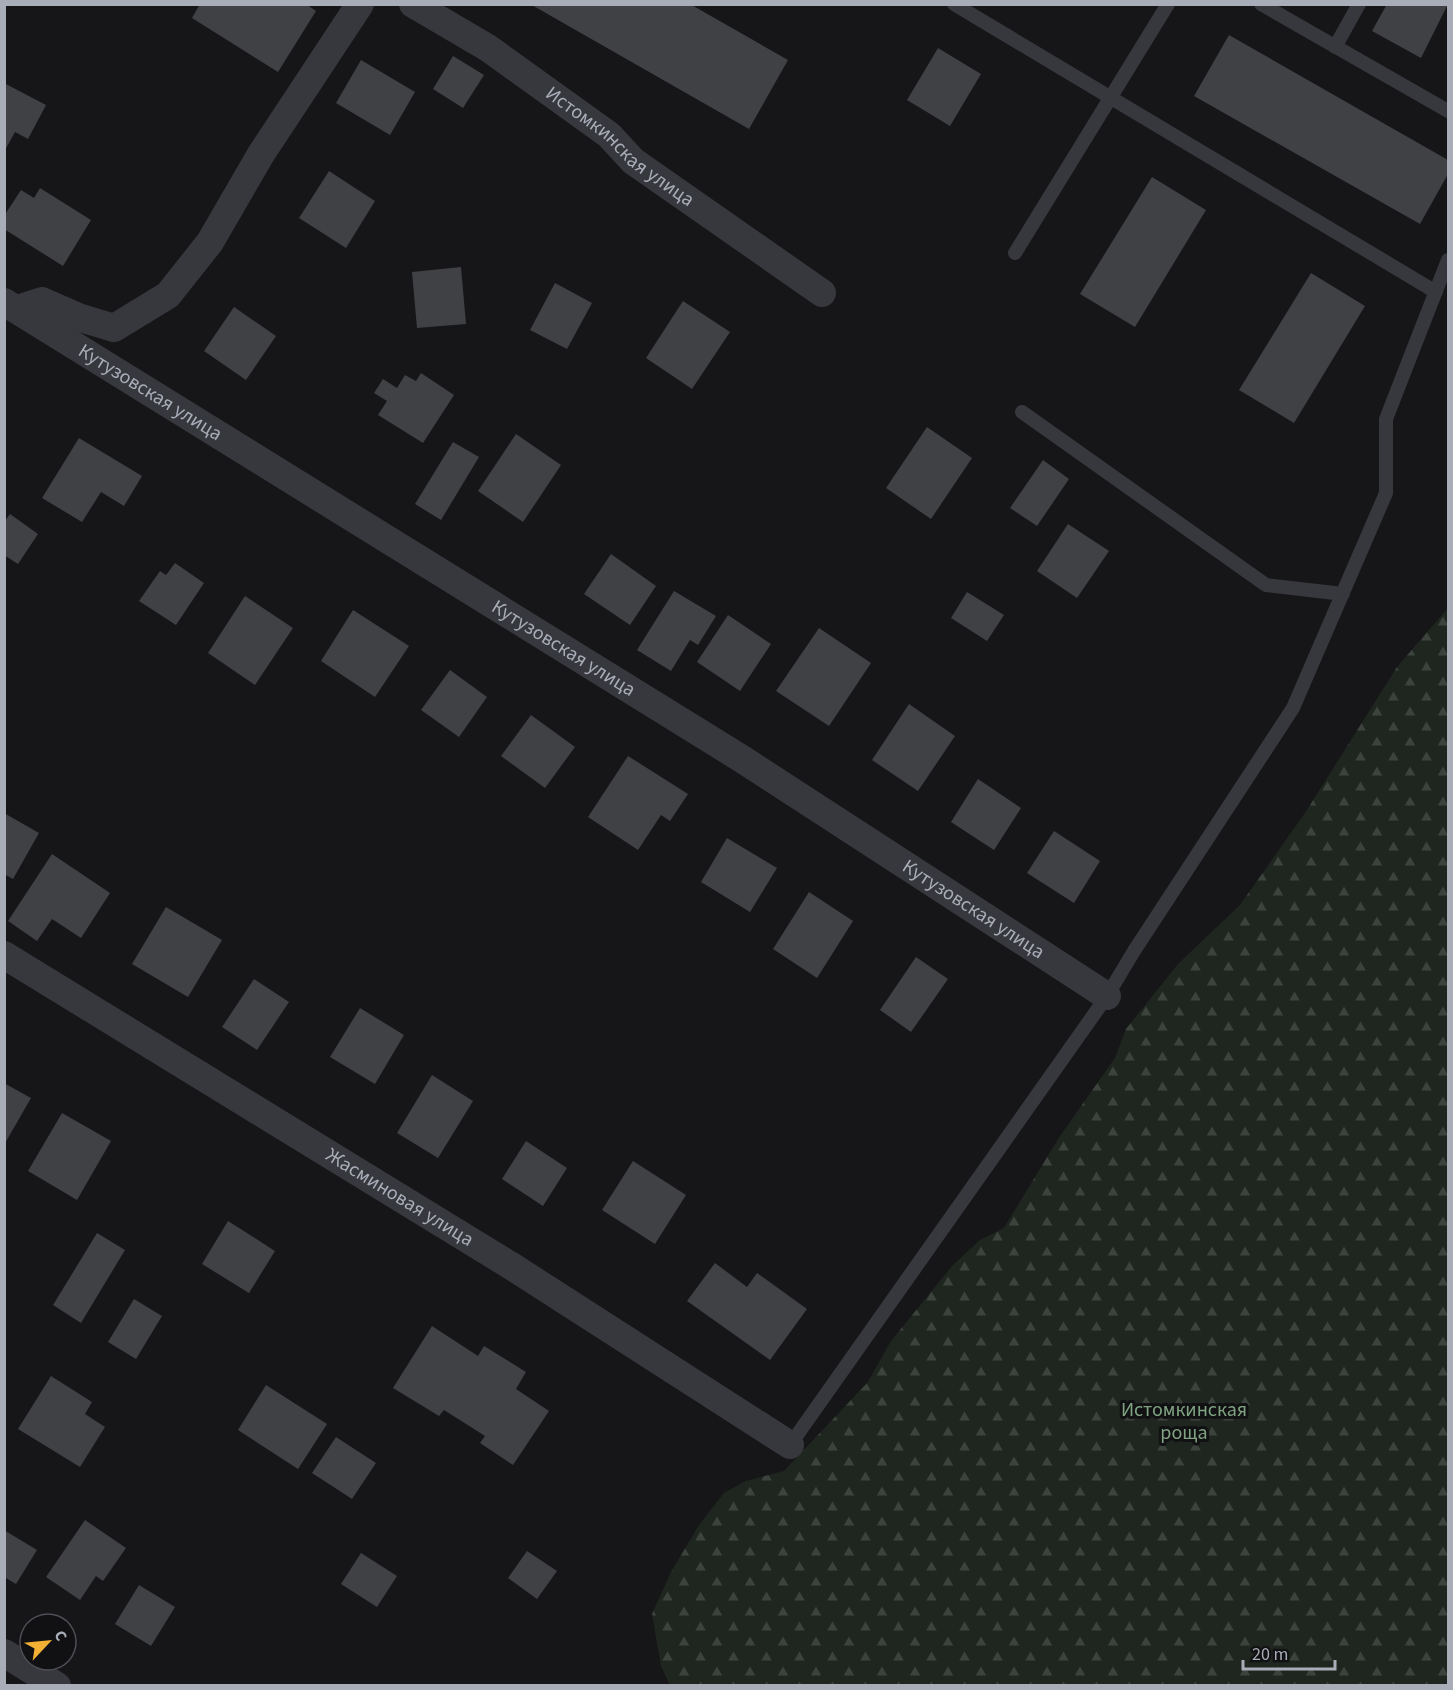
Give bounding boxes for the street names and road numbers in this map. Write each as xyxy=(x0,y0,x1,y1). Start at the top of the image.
street label: Истомкинская улица xyxy=(540,80,700,214)
street label: Кутузовская улица xyxy=(73,337,228,448)
street label: Кутузовская улица xyxy=(486,593,641,704)
street label: Кутузовская улица xyxy=(897,853,1050,966)
street label: Жасминовая улица xyxy=(320,1141,479,1254)

